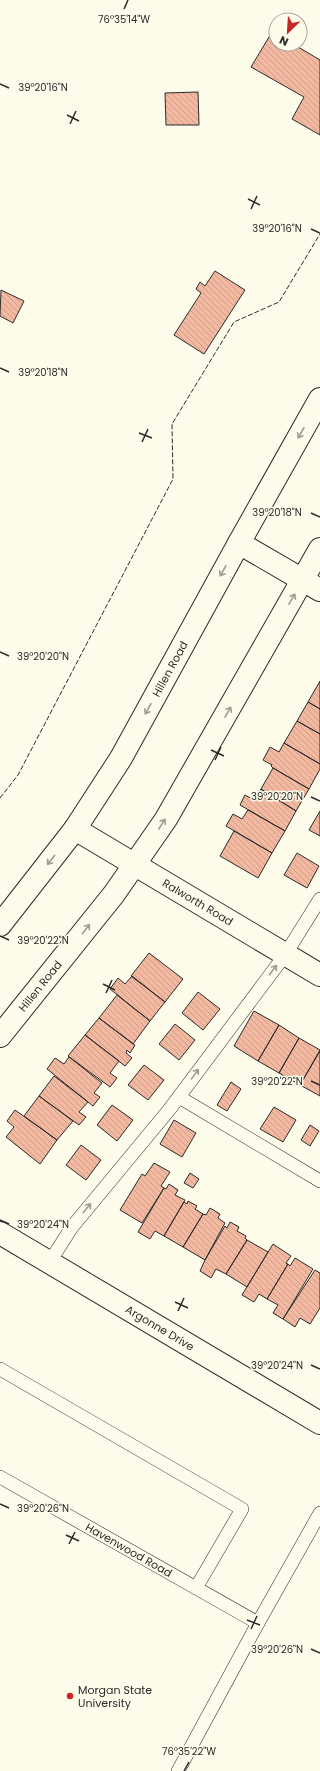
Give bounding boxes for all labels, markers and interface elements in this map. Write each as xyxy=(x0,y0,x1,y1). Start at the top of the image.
text: 76°35'14"W xyxy=(98,12,150,27)
north arrow xyxy=(268,12,308,52)
text: N xyxy=(277,32,291,50)
text: 39°20'16"N xyxy=(18,80,68,95)
text: 39°20'16"N xyxy=(252,221,302,236)
text: 39°20'18"N xyxy=(18,365,68,380)
one-way arrow xyxy=(296,427,304,439)
text: 39°20'18"N xyxy=(252,505,302,520)
one-way arrow xyxy=(219,565,227,577)
one-way arrow xyxy=(289,593,297,605)
street label: Hillen Road xyxy=(148,638,192,700)
text: 39°20'20"N xyxy=(17,649,69,664)
one-way arrow xyxy=(143,703,151,715)
one-way arrow xyxy=(225,706,233,718)
text: 39°20'20"N xyxy=(251,789,303,804)
one-way arrow xyxy=(158,819,166,830)
one-way arrow xyxy=(47,854,56,865)
street label: Ralworth Road xyxy=(160,875,236,929)
one-way arrow xyxy=(81,923,90,934)
text: 39°20'22"N xyxy=(17,933,69,948)
street label: Hillen Road xyxy=(15,957,65,1015)
one-way arrow xyxy=(269,965,278,976)
one-way arrow xyxy=(191,1069,199,1080)
text: 39°20'22"N xyxy=(251,1074,303,1089)
one-way arrow xyxy=(82,1203,91,1213)
text: 39°20'24"N xyxy=(17,1217,69,1232)
street label: Argonne Drive xyxy=(123,1301,197,1355)
text: 39°20'24"N xyxy=(251,1358,303,1373)
text: 39°20'26"N xyxy=(17,1501,69,1516)
street label: Havenwood Road xyxy=(83,1519,175,1581)
text: 39°20'26"N xyxy=(251,1642,303,1657)
place label: Morgan State University xyxy=(78,1682,152,1711)
marker: Morgan State University xyxy=(65,1691,75,1701)
text: 76°35'22"W xyxy=(162,1744,216,1759)

